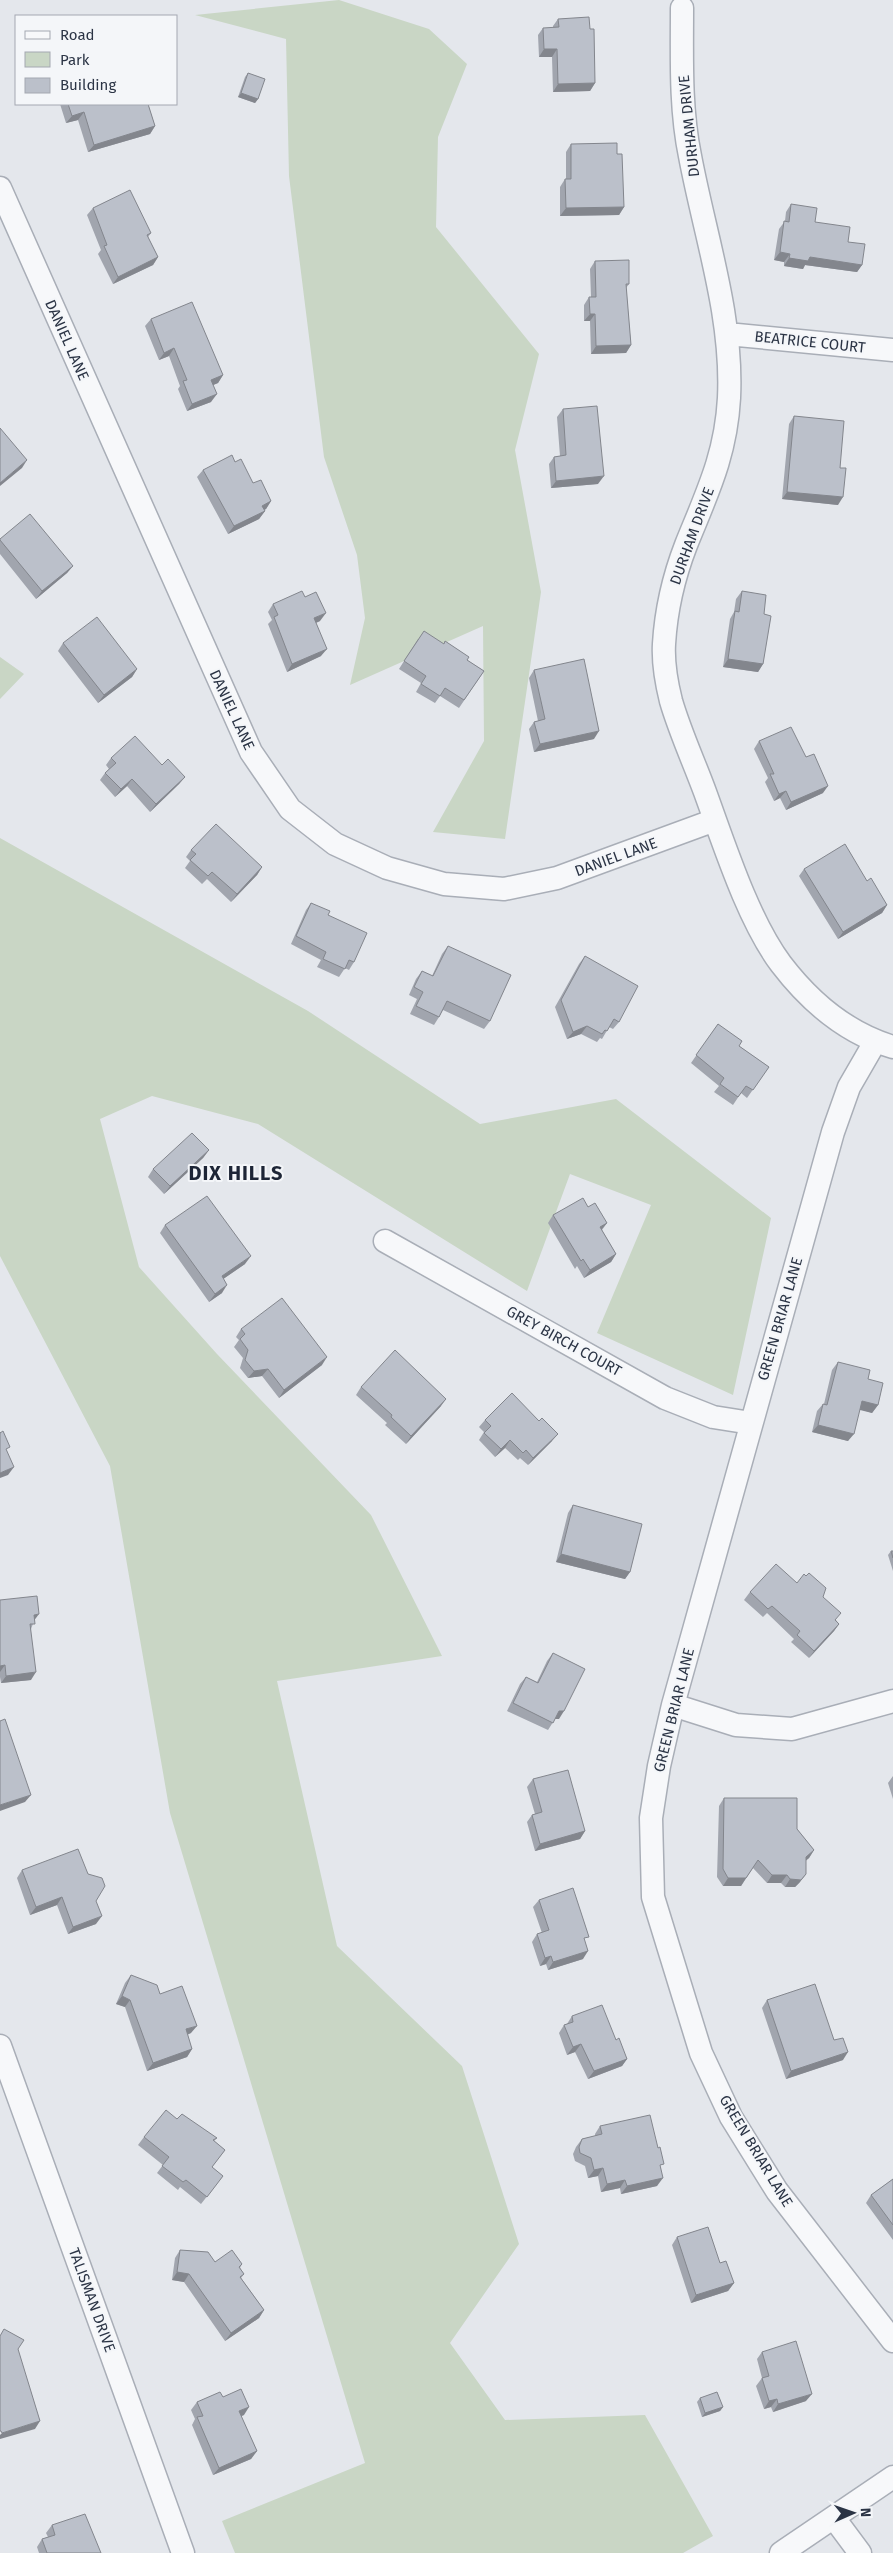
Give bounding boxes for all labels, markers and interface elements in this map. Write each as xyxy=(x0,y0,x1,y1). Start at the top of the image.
legend xyxy=(15,15,178,105)
text: Road xyxy=(60,26,95,44)
text: Park xyxy=(60,51,90,69)
street label: DURHAM DRIVE xyxy=(675,74,703,178)
text: Building xyxy=(60,76,116,94)
street label: DANIEL LANE xyxy=(41,297,93,383)
street label: BEATRICE COURT xyxy=(754,327,867,357)
street label: DURHAM DRIVE xyxy=(666,485,718,587)
street label: DANIEL LANE xyxy=(206,667,258,753)
street label: DANIEL LANE xyxy=(572,834,660,880)
district label: DIX HILLS xyxy=(188,1161,284,1185)
street label: GREEN BRIAR LANE xyxy=(754,1255,806,1383)
street label: GREY BIRCH COURT xyxy=(503,1302,625,1380)
street label: GREEN BRIAR LANE xyxy=(650,1646,698,1774)
street label: GREEN BRIAR LANE xyxy=(715,2092,797,2210)
street label: TALISMAN DRIVE xyxy=(65,2245,119,2355)
north arrow xyxy=(828,2488,878,2538)
text: N xyxy=(857,2508,874,2518)

